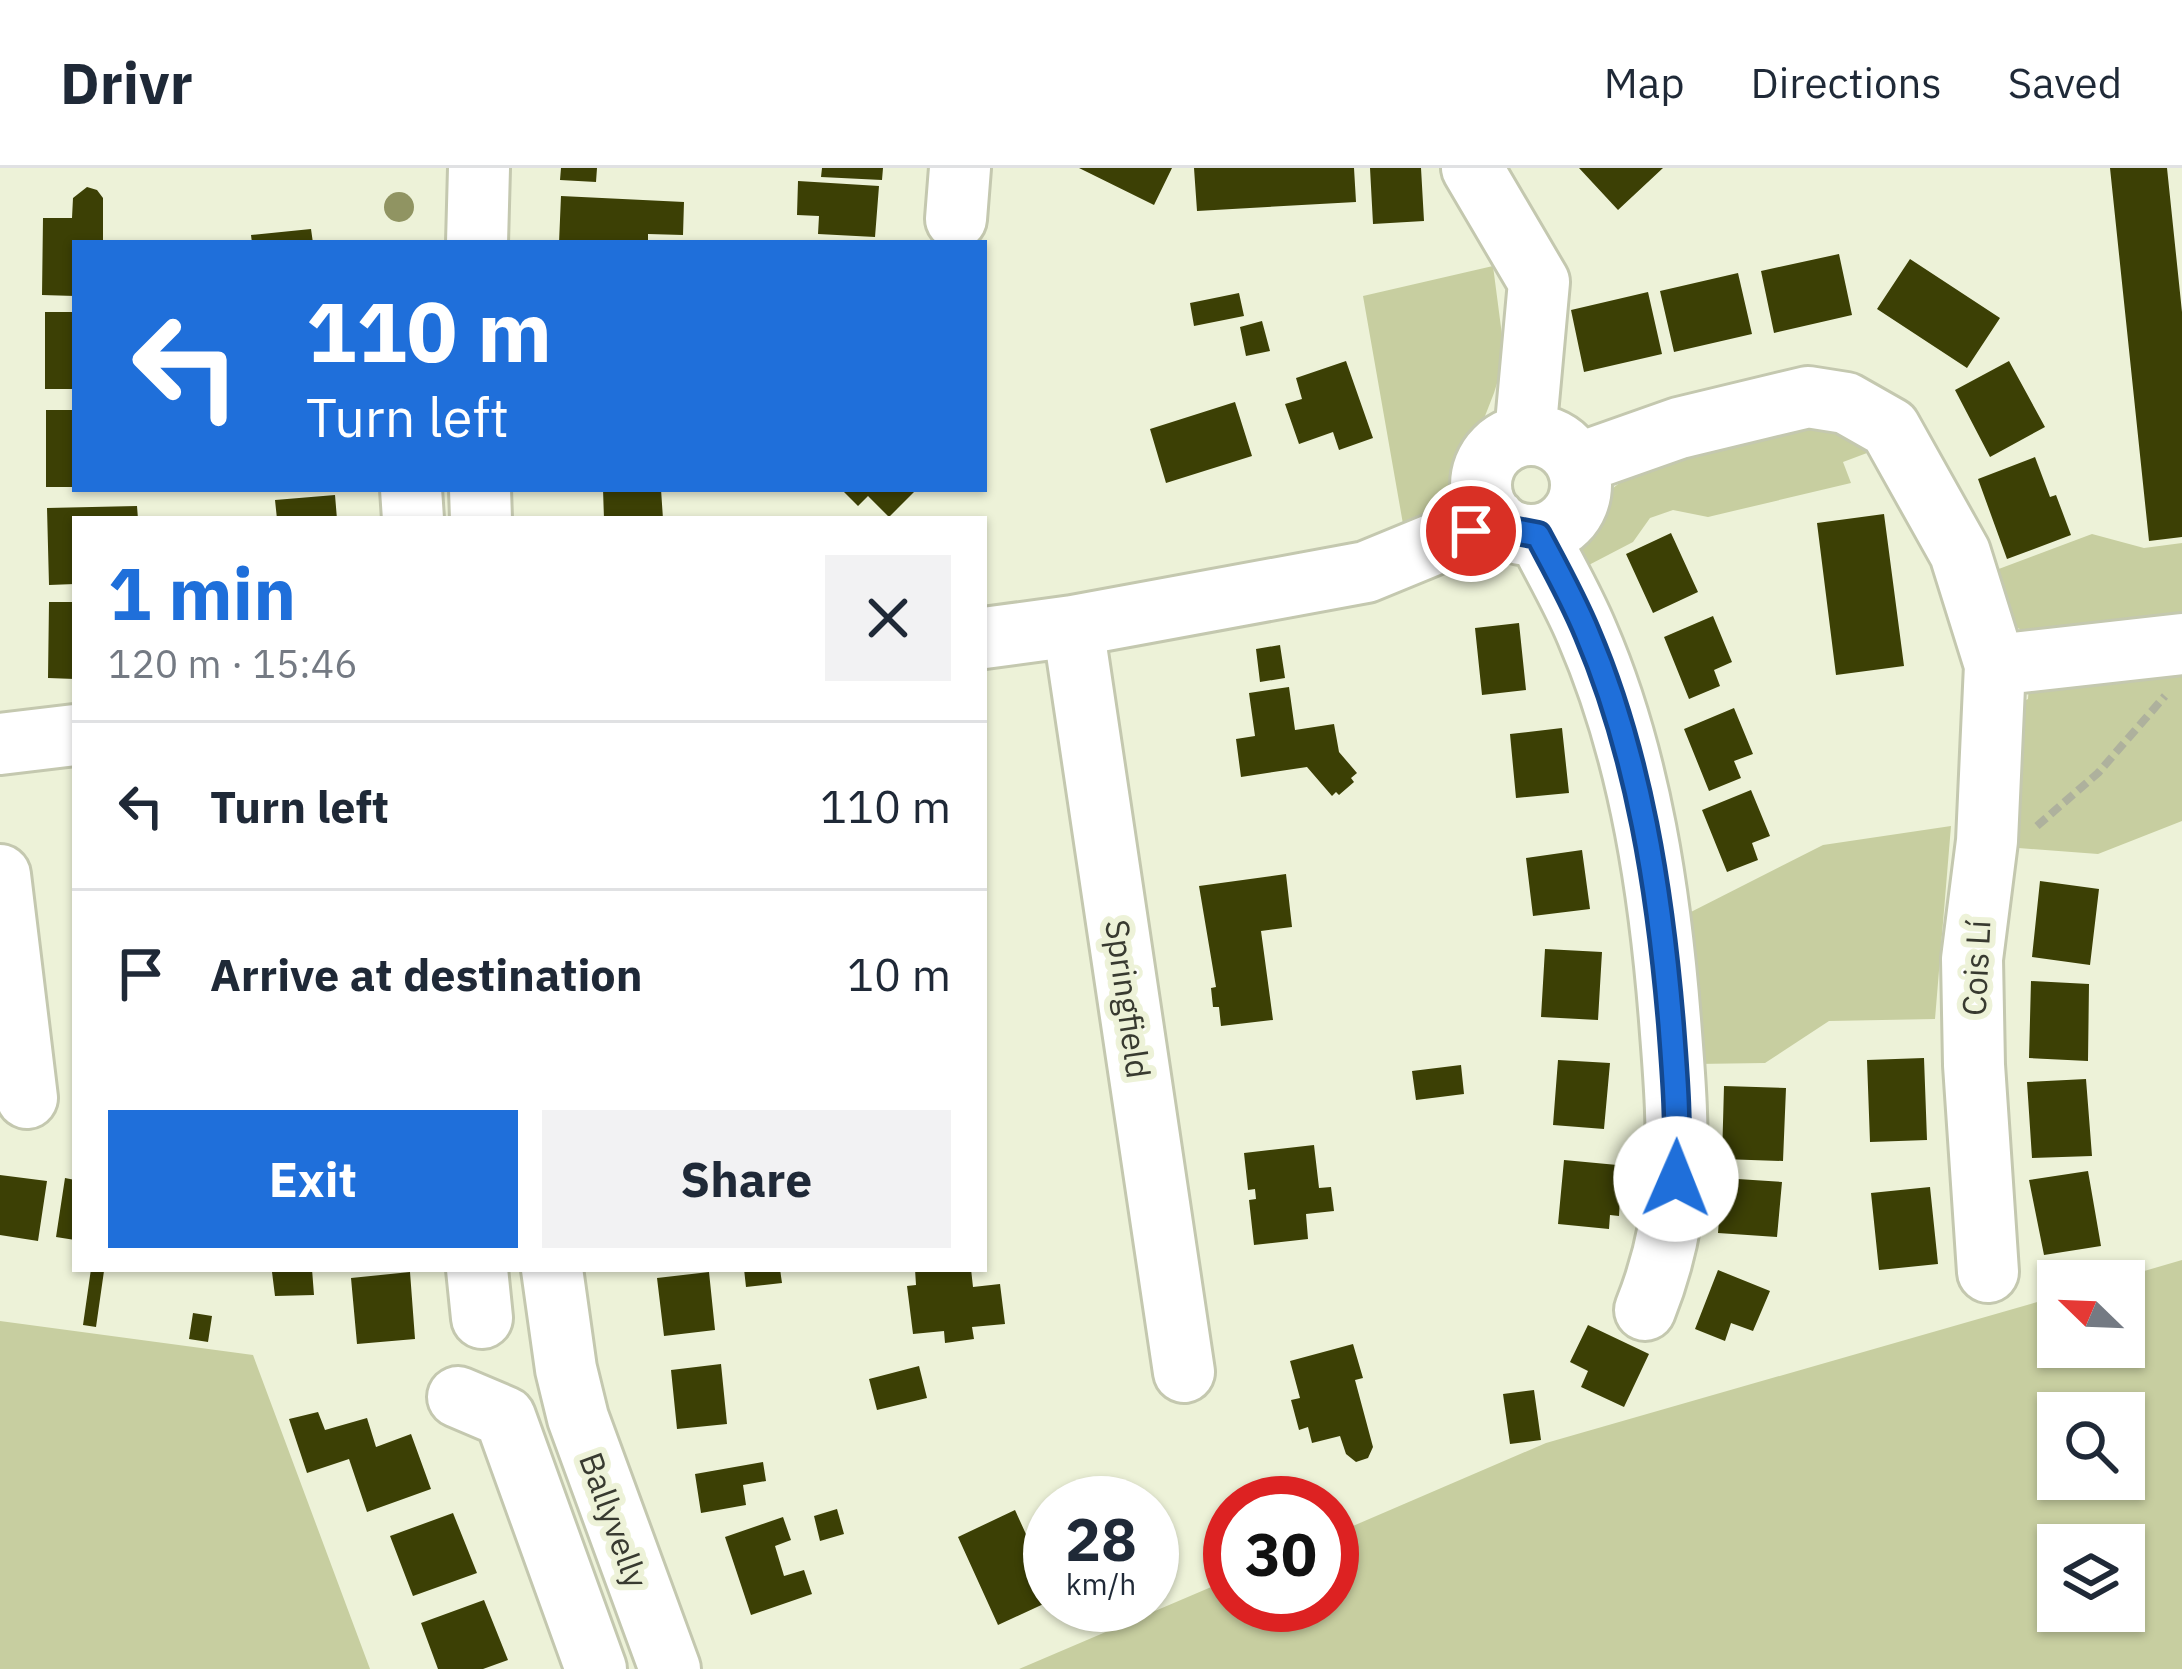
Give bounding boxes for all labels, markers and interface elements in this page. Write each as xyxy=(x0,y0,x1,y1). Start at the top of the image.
text: Drivr xyxy=(60,46,193,120)
text: Map xyxy=(1604,55,1685,110)
text: Directions xyxy=(1751,55,1942,110)
text: Saved xyxy=(2008,55,2122,110)
text: 110 m xyxy=(306,276,552,385)
icon: left xyxy=(108,288,264,444)
text: Turn left xyxy=(306,382,509,452)
pin xyxy=(1420,480,1522,582)
icon: arrive xyxy=(1438,498,1504,564)
text: 1 min xyxy=(108,546,296,640)
button: close xyxy=(825,555,951,681)
text: 120 m · 15:46 xyxy=(108,638,358,689)
icon: left xyxy=(108,773,174,839)
text: Turn left xyxy=(210,777,389,835)
text: 110 m xyxy=(820,777,951,835)
street label: Springfield xyxy=(1096,917,1161,1081)
street label: Cois Lí xyxy=(1952,919,1999,1017)
icon: arrive xyxy=(108,941,174,1007)
text: Arrive at destination xyxy=(210,945,643,1003)
text: 10 m xyxy=(847,945,951,1003)
button: Exit xyxy=(108,1110,518,1248)
button: Share xyxy=(542,1110,951,1248)
position arrow xyxy=(1613,1116,1739,1242)
north arrow xyxy=(2037,1260,2145,1368)
map controls xyxy=(2037,1260,2145,1632)
button: search xyxy=(2037,1392,2145,1500)
street label: Ballyvelly xyxy=(570,1446,659,1593)
speed limit sign: 30 xyxy=(1203,1476,1359,1632)
text: 28 xyxy=(1065,1499,1137,1578)
button: layers xyxy=(2037,1524,2145,1632)
text: km/h xyxy=(1066,1564,1136,1603)

